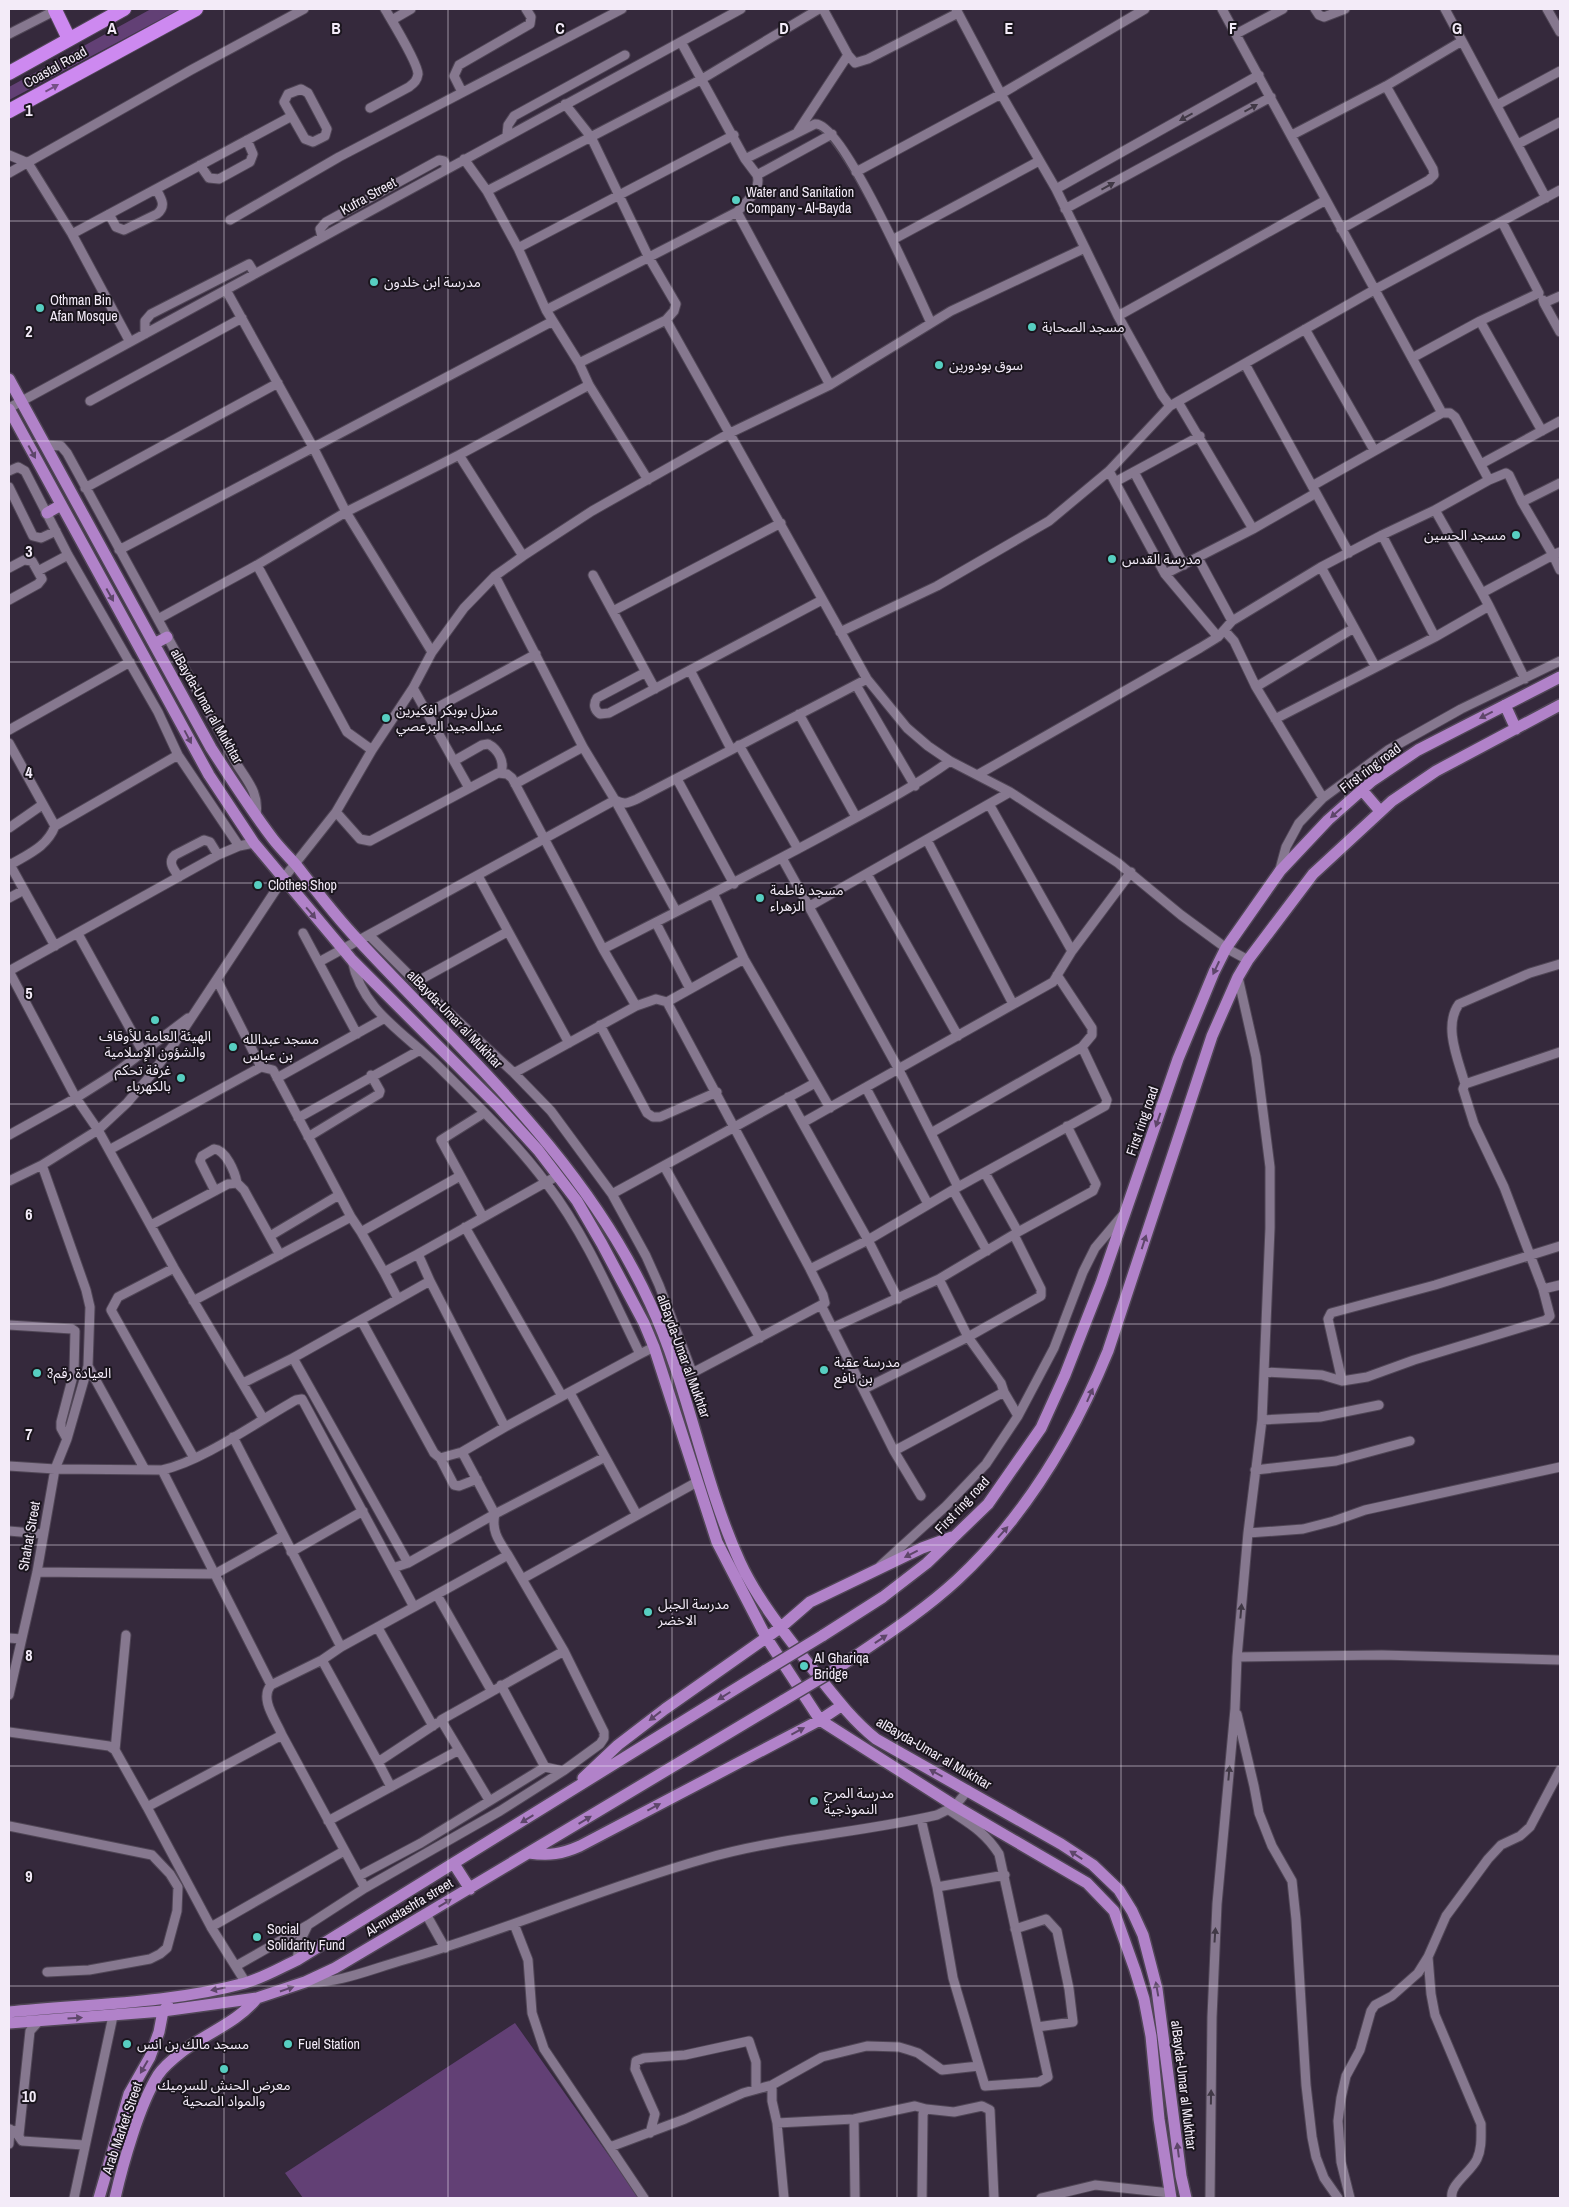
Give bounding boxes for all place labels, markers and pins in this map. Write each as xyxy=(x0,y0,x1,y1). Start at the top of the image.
place label: Water and Sanitation Company - Al-Bayda xyxy=(746,183,854,217)
marker: Water and Sanitation Company - Al-Bayda xyxy=(730,194,742,206)
place label: مدرسة ابن خلدون xyxy=(384,273,481,291)
marker: مدرسة ابن خلدون xyxy=(368,276,380,288)
place label: Othman Bin Afan Mosque xyxy=(49,291,118,325)
marker: Othman Bin Afan Mosque xyxy=(34,302,46,314)
place label: مسجد الصحابة xyxy=(1042,318,1125,336)
marker: مسجد الصحابة xyxy=(1026,321,1038,333)
place label: سوق بودورين xyxy=(949,356,1023,374)
marker: سوق بودورين xyxy=(933,359,945,371)
place label: مسجد الحسين xyxy=(1424,526,1506,544)
marker: مسجد الحسين xyxy=(1510,529,1522,541)
place label: مدرسة القدس xyxy=(1122,550,1201,568)
marker: مدرسة القدس xyxy=(1106,553,1118,565)
place label: منزل بوبكر افكيرين عبدالمجيد البرعصي xyxy=(396,701,503,737)
marker: منزل بوبكر افكيرين عبدالمجيد البرعصي xyxy=(380,712,392,724)
place label: Clothes Shop xyxy=(268,876,337,894)
marker: Clothes Shop xyxy=(252,879,264,891)
place label: مسجد فاطمة الزهراء xyxy=(770,881,844,915)
marker: مسجد فاطمة الزهراء xyxy=(754,892,766,904)
marker: الهيئة العامة للأوقاف والشؤون الإسلامية xyxy=(149,1014,161,1026)
place label: الهيئة العامة للأوقاف والشؤون الإسلامية xyxy=(99,1027,211,1062)
place label: مسجد عبدالله بن عباس xyxy=(243,1030,319,1064)
marker: مسجد عبدالله بن عباس xyxy=(227,1041,239,1053)
place label: غرفة تحكم بالكهرباء xyxy=(114,1061,171,1095)
marker: غرفة تحكم بالكهرباء xyxy=(175,1072,187,1084)
place label: مدرسة عقبة بن نافع xyxy=(834,1353,900,1389)
place label: 3العيادة رقم xyxy=(47,1364,111,1384)
marker: مدرسة عقبة بن نافع xyxy=(818,1364,830,1376)
marker: 3العيادة رقم xyxy=(31,1367,43,1379)
place label: مدرسة الجبل الاخضر xyxy=(657,1595,729,1629)
marker: مدرسة الجبل الاخضر xyxy=(642,1606,654,1618)
place label: Al Ghariqa Bridge xyxy=(813,1649,869,1683)
marker: Al Ghariqa Bridge xyxy=(798,1660,810,1672)
place label: مدرسة المرح النموذجية xyxy=(824,1784,894,1818)
marker: مدرسة المرح النموذجية xyxy=(808,1795,820,1807)
place label: Social Solidarity Fund xyxy=(267,1920,345,1954)
marker: Social Solidarity Fund xyxy=(251,1931,263,1943)
place label: مسجد مالك بن انس xyxy=(137,2035,249,2053)
place label: Fuel Station xyxy=(298,2035,360,2053)
marker: مسجد مالك بن انس xyxy=(121,2038,133,2050)
marker: Fuel Station xyxy=(282,2038,294,2050)
marker: معرض الحنش للسرميك والمواد الصحية xyxy=(218,2063,230,2075)
place label: معرض الحنش للسرميك والمواد الصحية xyxy=(157,2076,291,2110)

